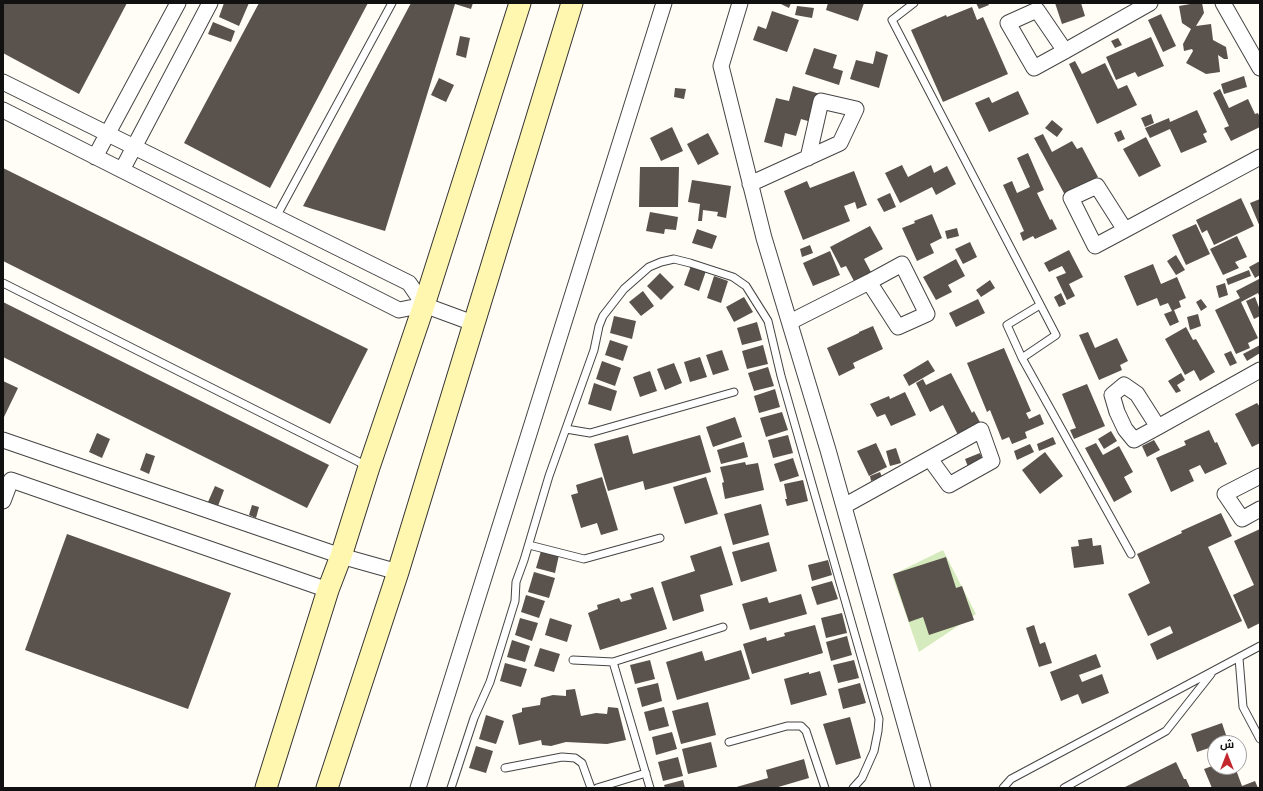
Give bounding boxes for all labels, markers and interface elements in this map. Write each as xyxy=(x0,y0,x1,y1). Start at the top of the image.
north arrow xyxy=(1207,735,1247,775)
text: ش xyxy=(1220,738,1234,750)

